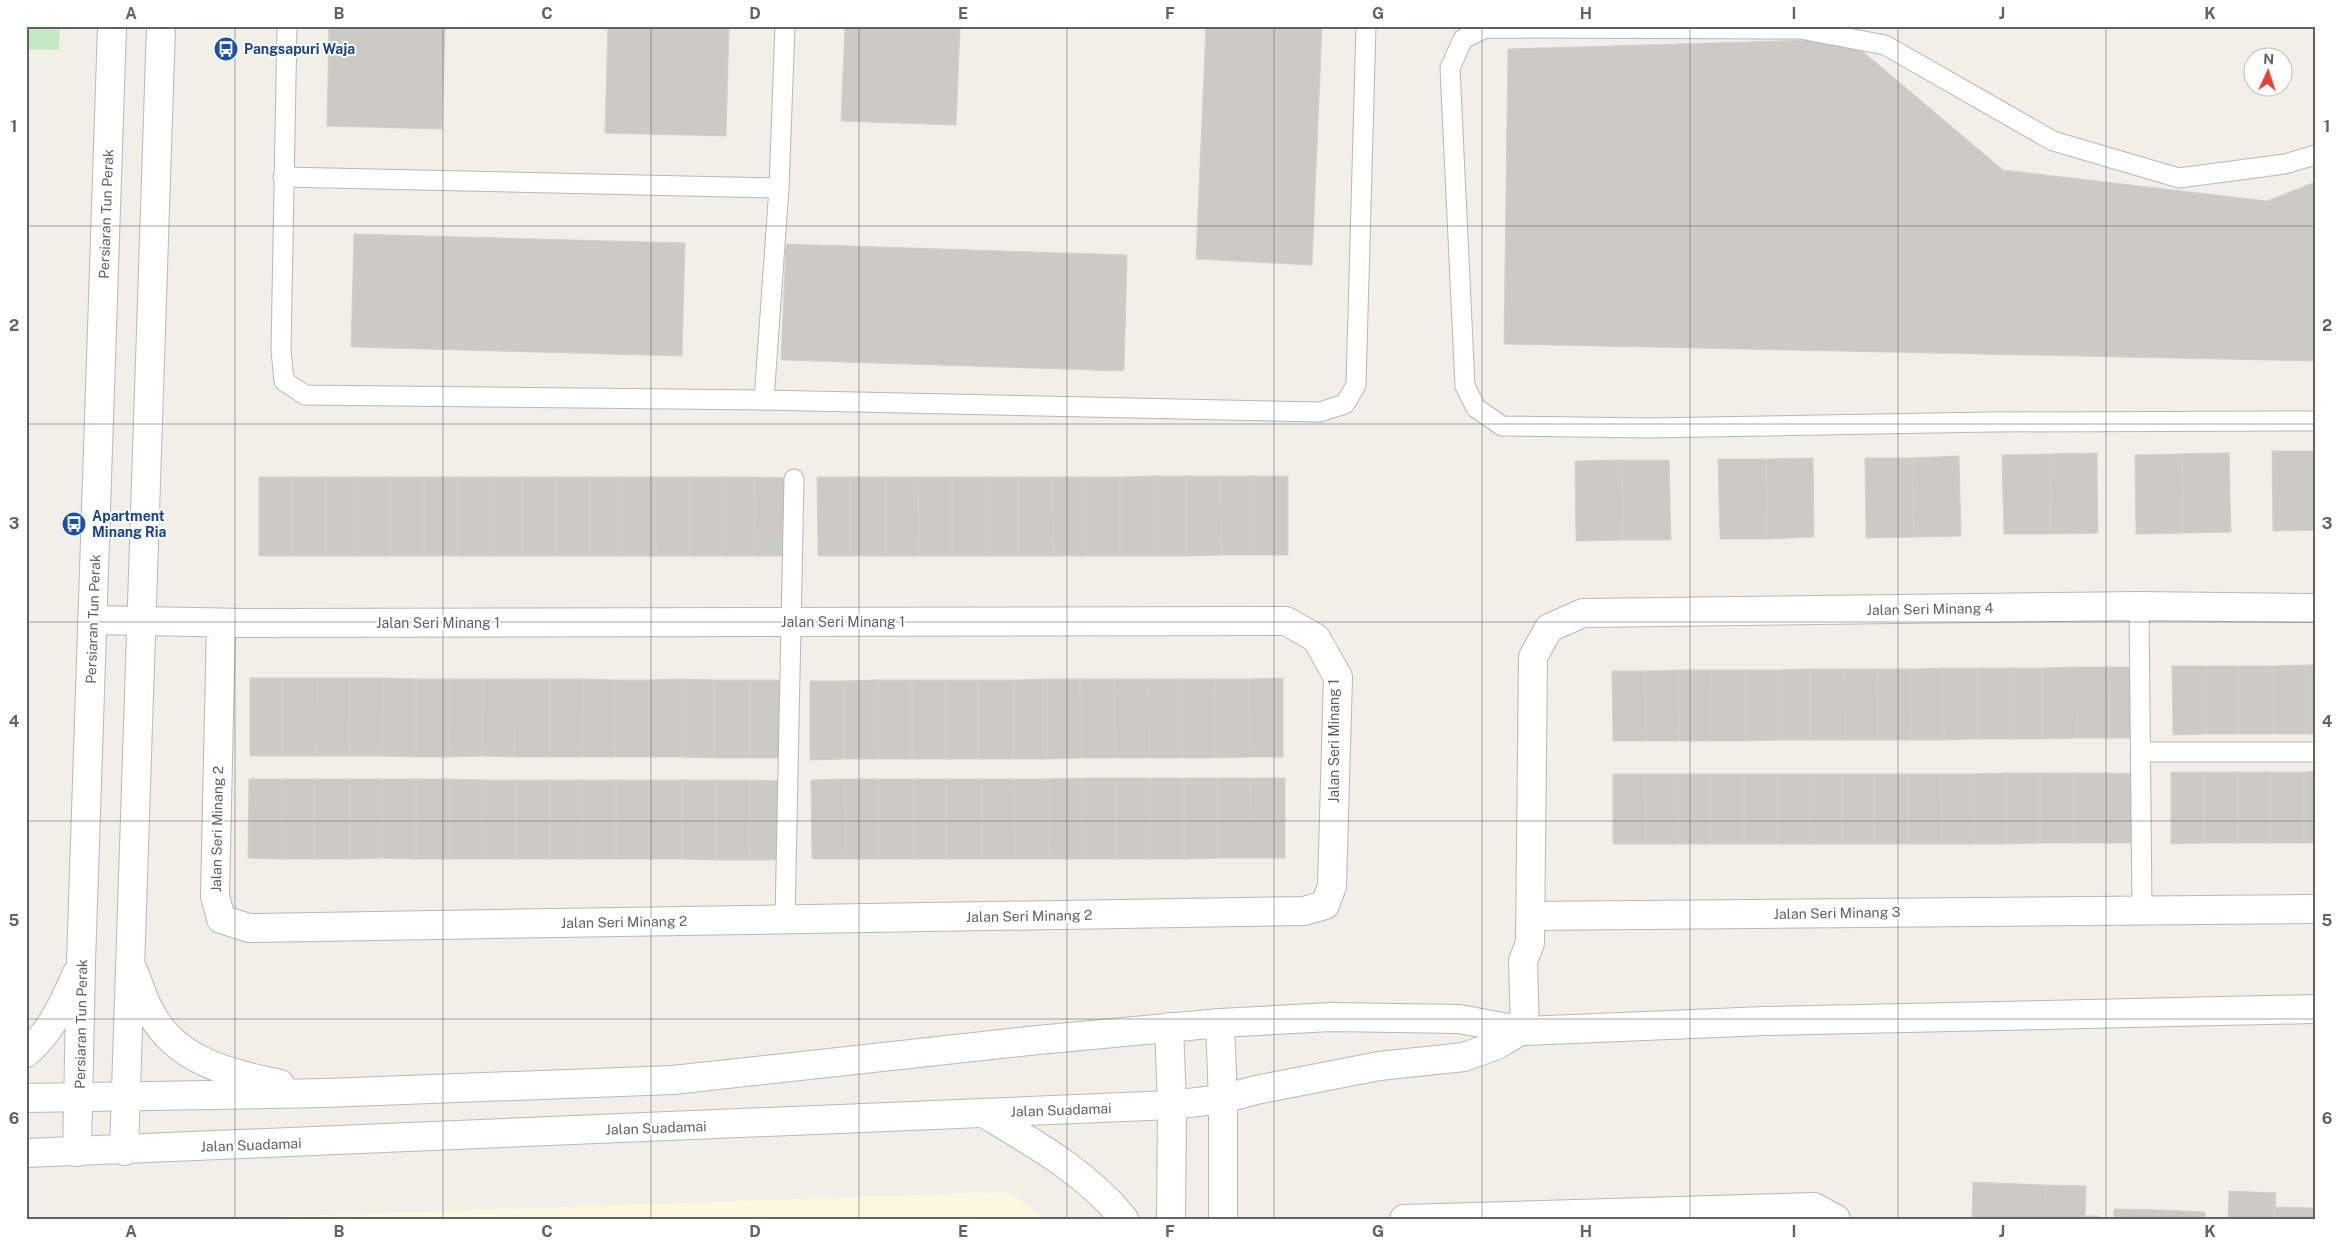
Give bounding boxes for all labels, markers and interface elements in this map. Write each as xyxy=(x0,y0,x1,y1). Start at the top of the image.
text: A xyxy=(125,4,137,23)
text: B xyxy=(334,4,345,23)
text: C xyxy=(541,4,553,23)
text: D xyxy=(749,4,761,23)
text: E xyxy=(958,4,968,23)
text: F xyxy=(1165,4,1175,23)
text: G xyxy=(1372,4,1384,23)
text: H xyxy=(1580,4,1592,23)
text: I xyxy=(1792,4,1796,23)
text: J xyxy=(1999,4,2005,23)
text: K xyxy=(2204,4,2216,23)
bus stop icon: Pangsapuri Waja xyxy=(213,36,239,62)
place label: Pangsapuri Waja xyxy=(244,41,355,57)
north arrow xyxy=(2244,48,2294,98)
text: N xyxy=(2263,51,2275,67)
text: 1 xyxy=(11,117,17,136)
text: 1 xyxy=(2324,117,2330,136)
street label: Persiaran Tun Perak xyxy=(96,149,116,279)
text: 2 xyxy=(9,316,19,335)
text: 2 xyxy=(2322,316,2332,335)
place label: Apartment Minang Ria xyxy=(92,508,167,540)
bus stop icon: Apartment Minang Ria xyxy=(61,511,87,537)
text: 3 xyxy=(9,514,19,533)
text: 3 xyxy=(2322,514,2332,533)
street label: Persiaran Tun Perak xyxy=(83,554,103,684)
street label: Jalan Seri Minang 4 xyxy=(1866,600,1994,618)
street label: Jalan Seri Minang 1 xyxy=(781,614,905,630)
street label: Jalan Seri Minang 1 xyxy=(376,615,500,631)
street label: Jalan Seri Minang 1 xyxy=(1326,679,1342,803)
text: 4 xyxy=(9,712,20,731)
text: 4 xyxy=(2322,712,2333,731)
street label: Jalan Seri Minang 2 xyxy=(208,766,226,892)
street label: Jalan Seri Minang 3 xyxy=(1773,904,1901,922)
street label: Jalan Seri Minang 2 xyxy=(966,907,1092,925)
text: 5 xyxy=(9,911,20,930)
text: 5 xyxy=(2322,911,2333,930)
street label: Jalan Seri Minang 2 xyxy=(561,913,687,931)
street label: Persiaran Tun Perak xyxy=(72,959,90,1089)
street label: Jalan Suadamai xyxy=(1010,1100,1112,1120)
text: 6 xyxy=(9,1109,19,1128)
text: 6 xyxy=(2322,1109,2332,1128)
street label: Jalan Suadamai xyxy=(605,1118,707,1138)
street label: Jalan Suadamai xyxy=(200,1135,302,1155)
text: A xyxy=(125,1222,137,1241)
text: B xyxy=(334,1222,345,1241)
text: C xyxy=(541,1222,553,1241)
text: D xyxy=(749,1222,761,1241)
text: E xyxy=(958,1222,968,1241)
text: F xyxy=(1165,1222,1175,1241)
text: G xyxy=(1372,1222,1384,1241)
text: H xyxy=(1580,1222,1592,1241)
text: I xyxy=(1792,1222,1796,1241)
text: J xyxy=(1999,1222,2005,1241)
text: K xyxy=(2204,1222,2216,1241)

